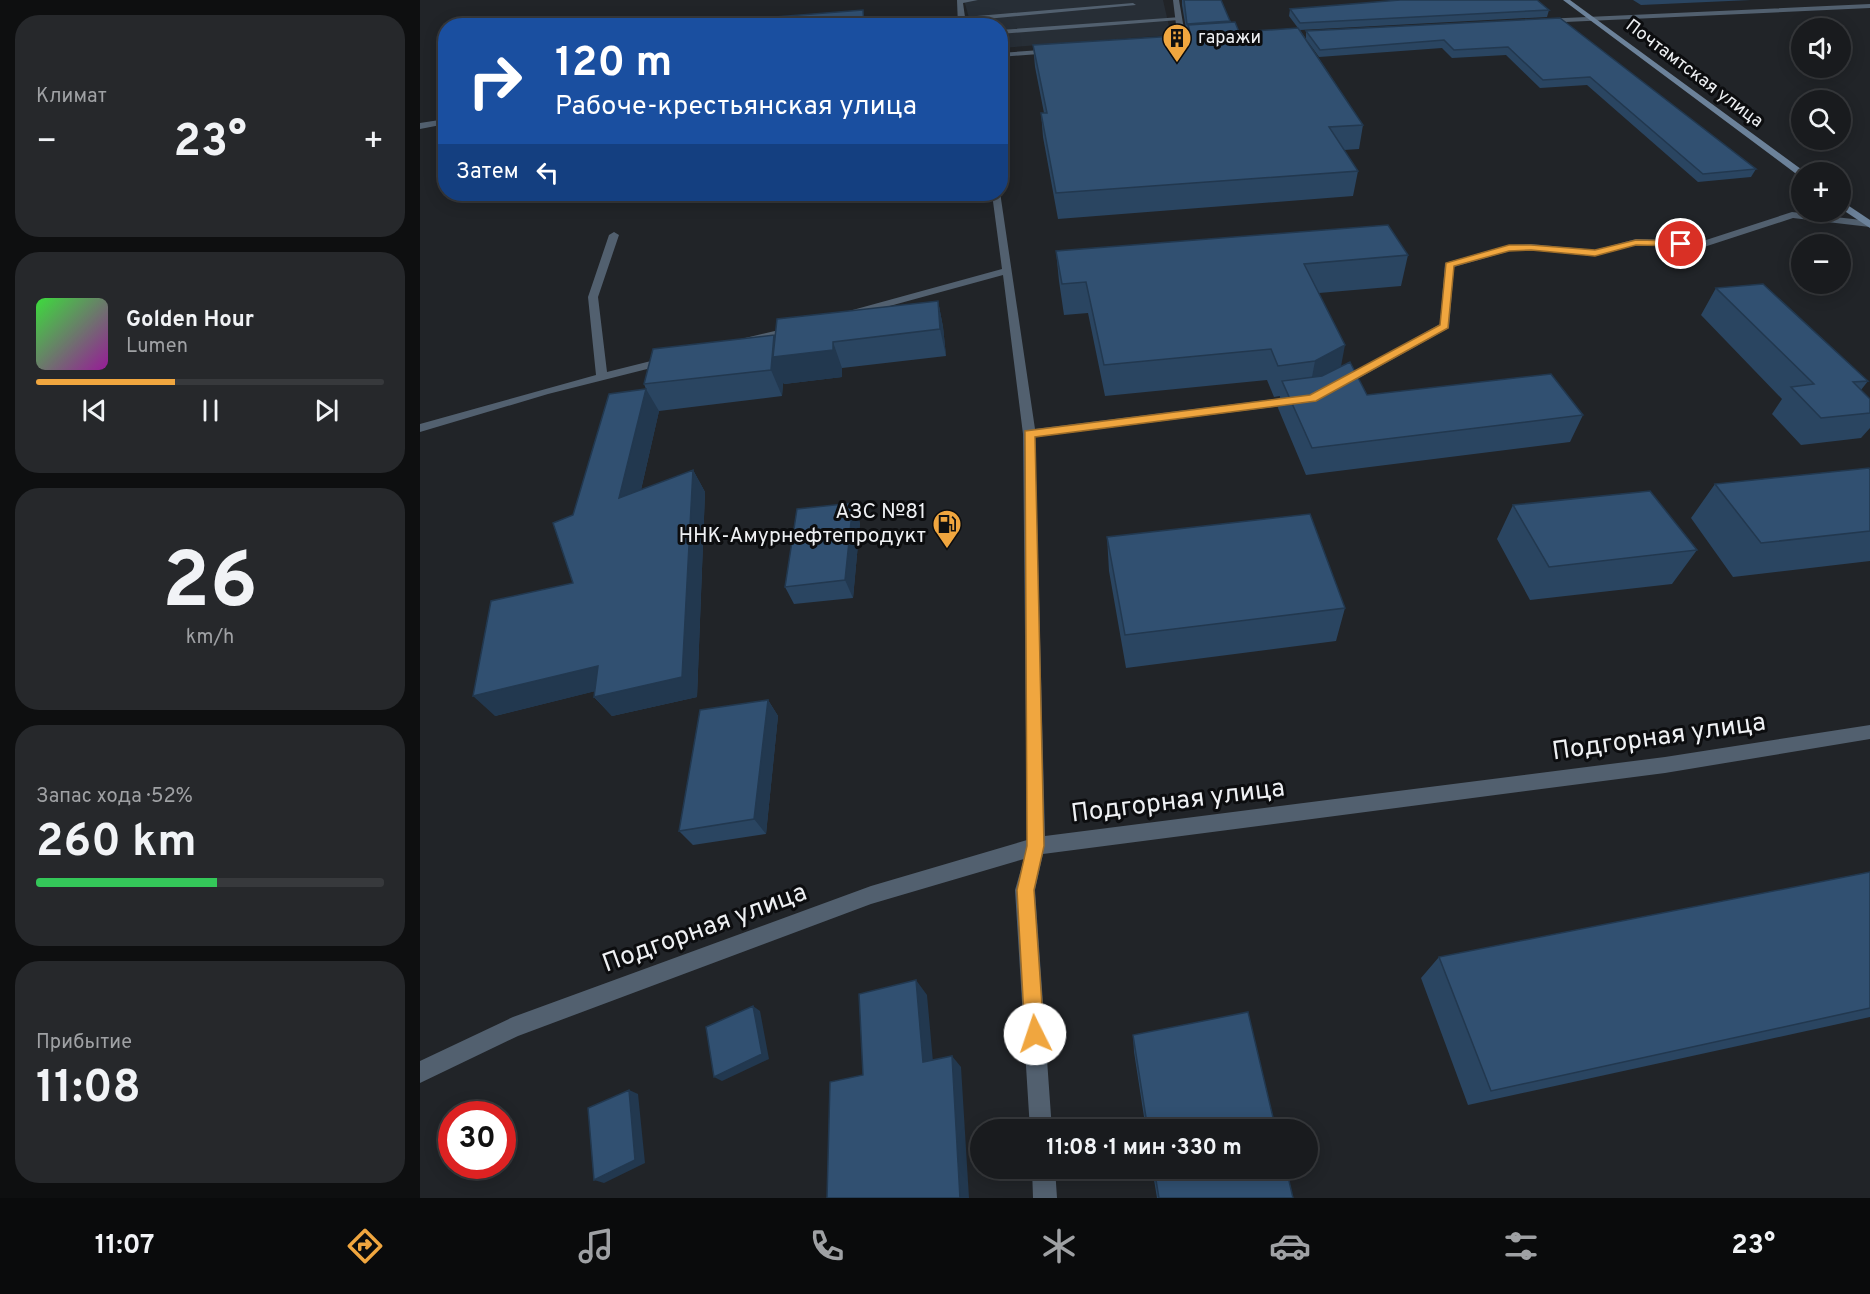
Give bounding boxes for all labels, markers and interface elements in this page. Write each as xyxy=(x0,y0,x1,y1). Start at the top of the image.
street label: Почтамтская улица xyxy=(1621,15,1767,133)
map controls xyxy=(1791,18,1851,294)
button: sound xyxy=(1791,18,1851,78)
building icon: гаражи xyxy=(1161,22,1193,64)
place label: гаражи xyxy=(1198,27,1261,50)
text: 120 m xyxy=(555,38,672,91)
icon: right xyxy=(456,42,534,120)
text: Климат xyxy=(36,84,107,110)
text: Рабоче-крестьянская улица xyxy=(555,90,917,124)
button: search xyxy=(1791,90,1851,150)
text: 23° xyxy=(173,115,247,172)
text: − xyxy=(36,122,57,164)
text: + xyxy=(363,122,384,164)
icon: left xyxy=(531,156,564,189)
text: Затем xyxy=(456,159,519,186)
button: + xyxy=(1791,162,1851,222)
pin xyxy=(1655,218,1706,269)
icon: arrive xyxy=(1664,227,1697,260)
button: − xyxy=(1791,234,1851,294)
text: Golden Hour xyxy=(126,307,254,334)
text: Lumen xyxy=(126,334,188,360)
icon: previous xyxy=(78,394,111,427)
icon: pause xyxy=(194,394,227,427)
icon: next xyxy=(310,394,343,427)
place label: АЗС №81 ННК-Амурнефтепродукт xyxy=(678,499,926,550)
fuel station icon: АЗС №81 ННК-Амурнефтепродукт xyxy=(931,508,963,550)
text: 26 xyxy=(162,536,258,635)
text: km/h xyxy=(186,625,234,651)
street label: Подгорная улица xyxy=(1550,707,1768,769)
street label: Подгорная улица xyxy=(1069,773,1287,831)
text: Запас хода · 52% xyxy=(36,784,193,810)
text: 260 km xyxy=(36,815,197,872)
street label: Подгорная улица xyxy=(598,877,812,981)
position arrow xyxy=(1003,1002,1067,1066)
text: Прибытие xyxy=(36,1030,132,1056)
text: 11:08 xyxy=(36,1061,141,1118)
speed limit sign: 30 xyxy=(438,1101,516,1179)
text: 11:08 · 1 мин · 330 m xyxy=(1046,1135,1242,1162)
icon: directions xyxy=(344,1225,386,1267)
icon: music xyxy=(575,1225,617,1267)
icon: phone xyxy=(806,1225,848,1267)
icon: climate xyxy=(1038,1225,1080,1267)
icon: car xyxy=(1269,1225,1311,1267)
icon: filters xyxy=(1500,1225,1542,1267)
text: 11:07 xyxy=(95,1229,155,1263)
text: 23° xyxy=(1731,1229,1775,1263)

